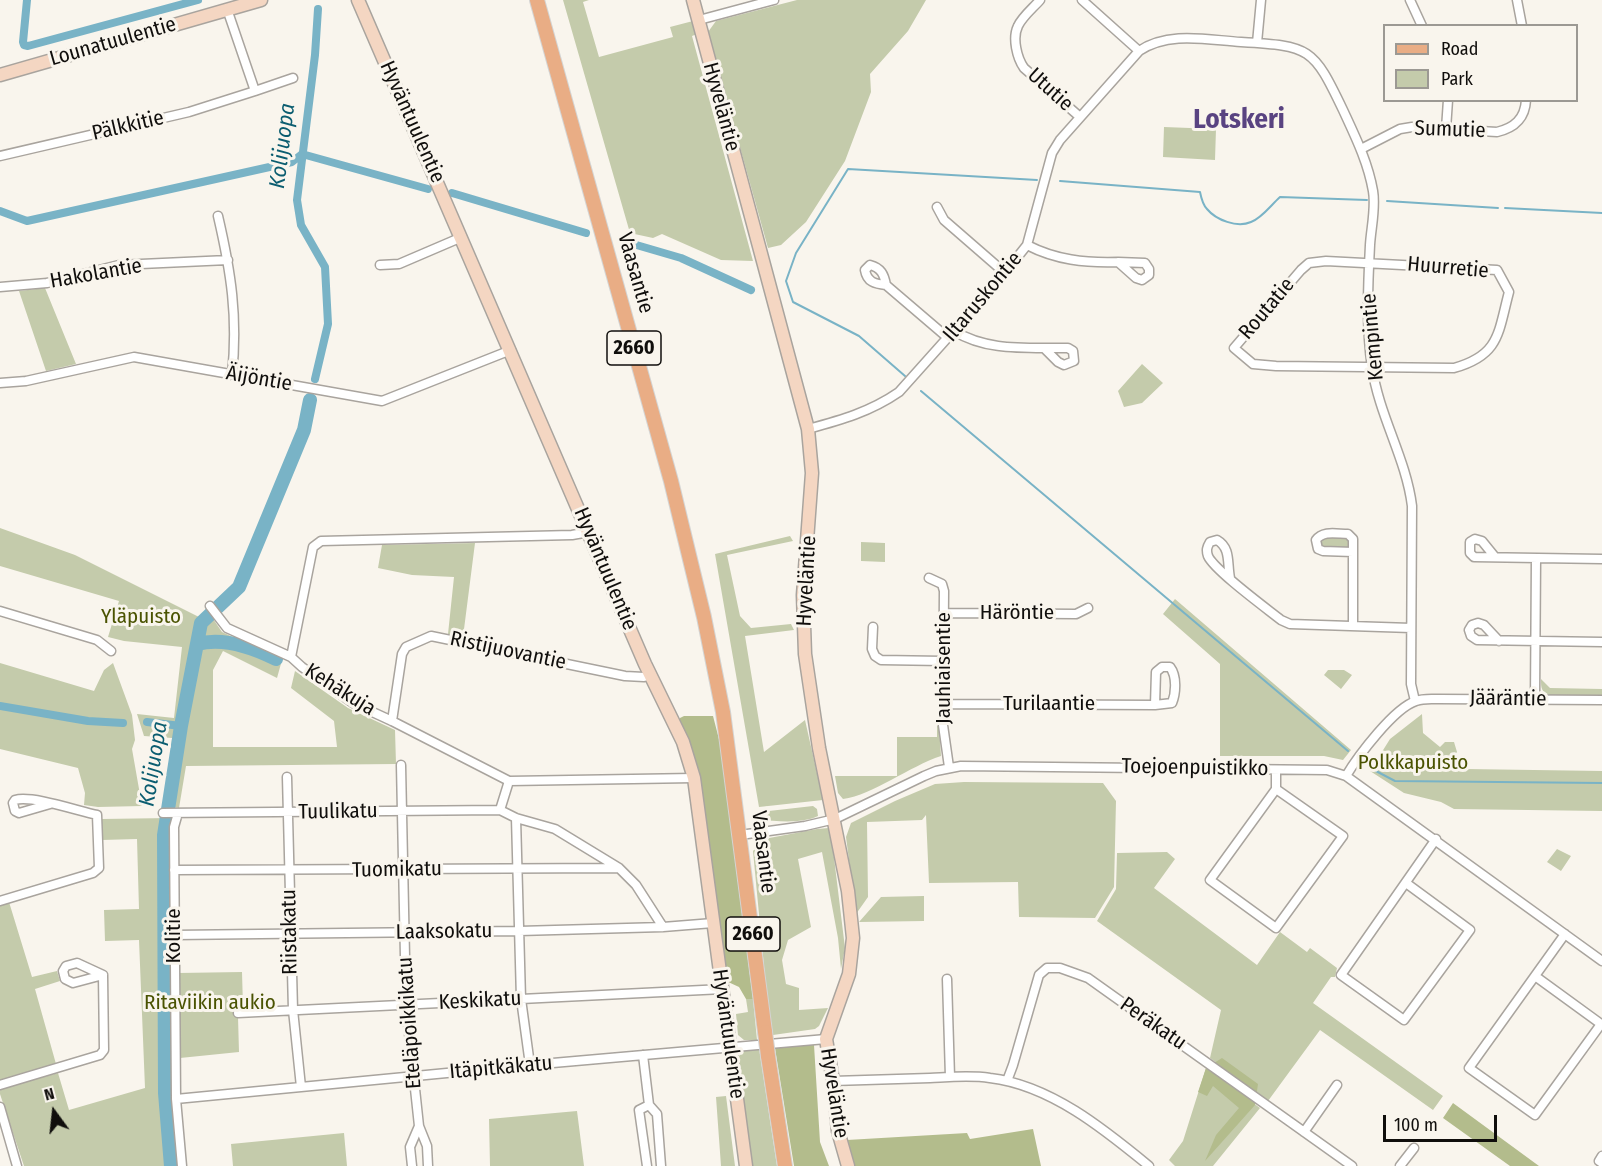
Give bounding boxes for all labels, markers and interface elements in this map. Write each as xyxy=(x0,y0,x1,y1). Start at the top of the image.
street label: Lounatuulentie xyxy=(47,12,179,72)
legend xyxy=(1383,24,1578,102)
text: Road xyxy=(1441,38,1478,60)
street label: Hyväntuulentie xyxy=(374,57,450,187)
street label: Hyveläntie xyxy=(697,60,745,154)
street label: Ututie xyxy=(1022,63,1078,117)
text: Park xyxy=(1441,68,1473,90)
water label: Kolijuopa xyxy=(265,102,301,190)
district label: Lotskeri xyxy=(1193,104,1285,136)
street label: Pälkkitie xyxy=(90,106,166,146)
street label: Sumutie xyxy=(1414,116,1486,144)
street label: Vaasantie xyxy=(611,230,659,316)
street label: Iltaruskontie xyxy=(938,247,1028,347)
street label: Huurretie xyxy=(1406,252,1490,284)
street label: Hakolantie xyxy=(48,254,144,294)
street label: Routatie xyxy=(1234,273,1300,345)
street label: Kempintie xyxy=(1357,292,1389,382)
road number: 2660 xyxy=(607,331,661,365)
street label: Äijöntie xyxy=(224,361,294,397)
street label: Hyväntuulentie xyxy=(568,504,642,634)
street label: Hyveläntie xyxy=(792,535,822,627)
street label: Häröntie xyxy=(980,600,1054,626)
park label: Yläpuisto xyxy=(101,604,181,630)
street label: Jauhiaisentie xyxy=(931,612,957,724)
street label: Ristijuovantie xyxy=(448,626,568,676)
street label: Kehäkuja xyxy=(300,658,380,722)
street label: Jääräntie xyxy=(1469,686,1547,712)
street label: Turilaantie xyxy=(1003,691,1095,717)
water label: Kolijuopa xyxy=(134,720,174,808)
park label: Polkkapuisto xyxy=(1358,750,1468,776)
street label: Toejoenpuistikko xyxy=(1121,754,1269,782)
street label: Tuulikatu xyxy=(298,799,378,825)
street label: Vaasantie xyxy=(745,809,781,895)
street label: Tuomikatu xyxy=(352,857,442,883)
street label: Riistakatu xyxy=(277,889,303,975)
street label: Kolitie xyxy=(161,908,187,964)
road number: 2660 xyxy=(726,917,780,951)
street label: Laaksokatu xyxy=(395,919,493,945)
street label: Eteläpoikkikatu xyxy=(393,956,427,1090)
street label: Hyväntuulentie xyxy=(706,968,750,1100)
street label: Keskikatu xyxy=(438,986,522,1016)
park label: Ritaviikin aukio xyxy=(144,990,276,1016)
street label: Peräkatu xyxy=(1115,992,1191,1056)
street label: Hyveläntie xyxy=(814,1046,854,1140)
street label: Itäpitkäkatu xyxy=(448,1051,554,1085)
north arrow xyxy=(24,1082,84,1142)
text: N xyxy=(42,1084,56,1105)
scale bar xyxy=(1386,1103,1500,1141)
text: 100 m xyxy=(1394,1114,1438,1136)

